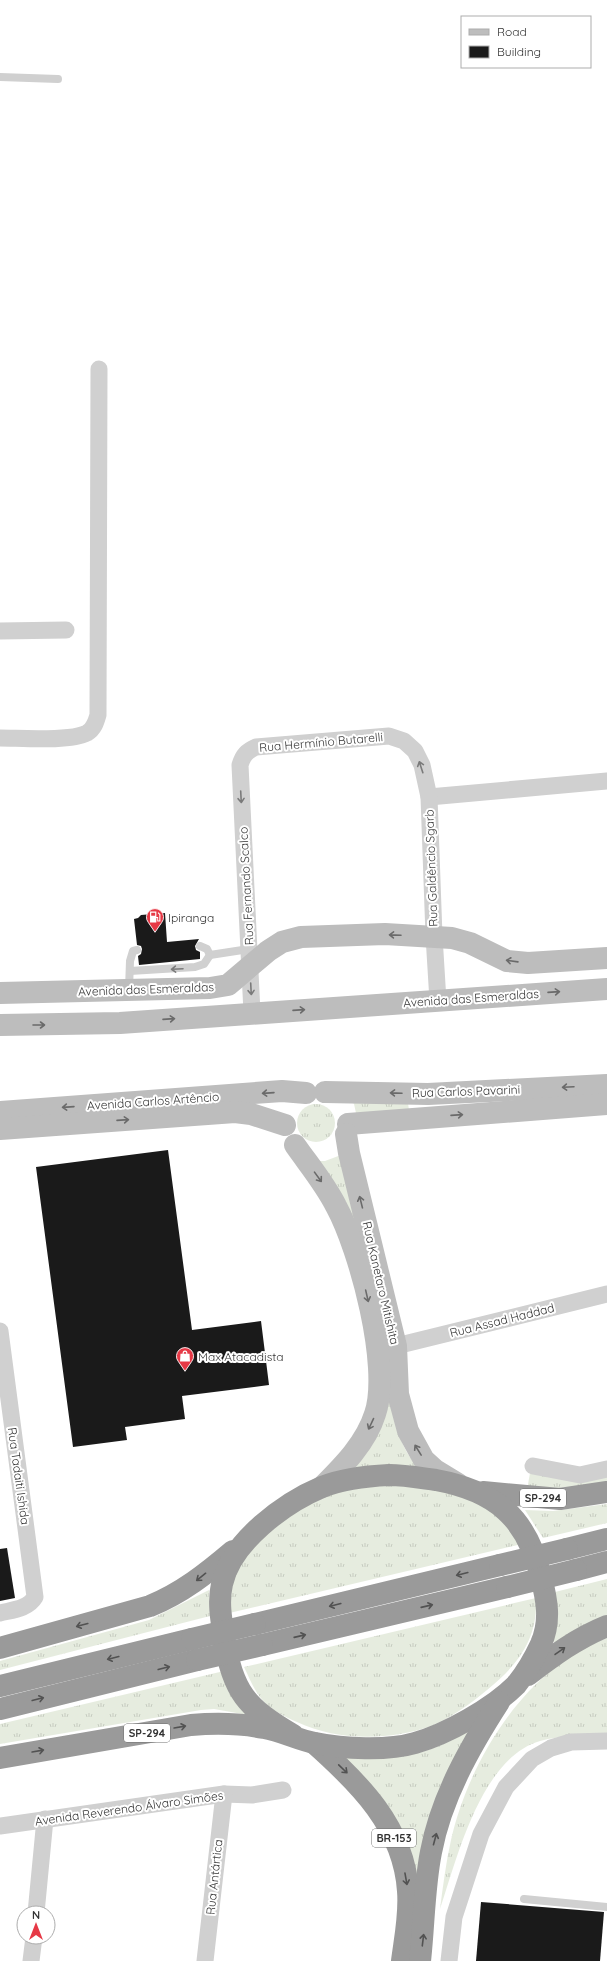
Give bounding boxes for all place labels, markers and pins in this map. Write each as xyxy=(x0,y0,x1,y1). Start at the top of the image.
fuel station icon: Ipiranga xyxy=(145,907,165,932)
place label: Ipiranga xyxy=(168,910,214,925)
shop icon: Max Atacadista xyxy=(175,1346,195,1371)
place label: Max Atacadista xyxy=(198,1349,284,1364)

